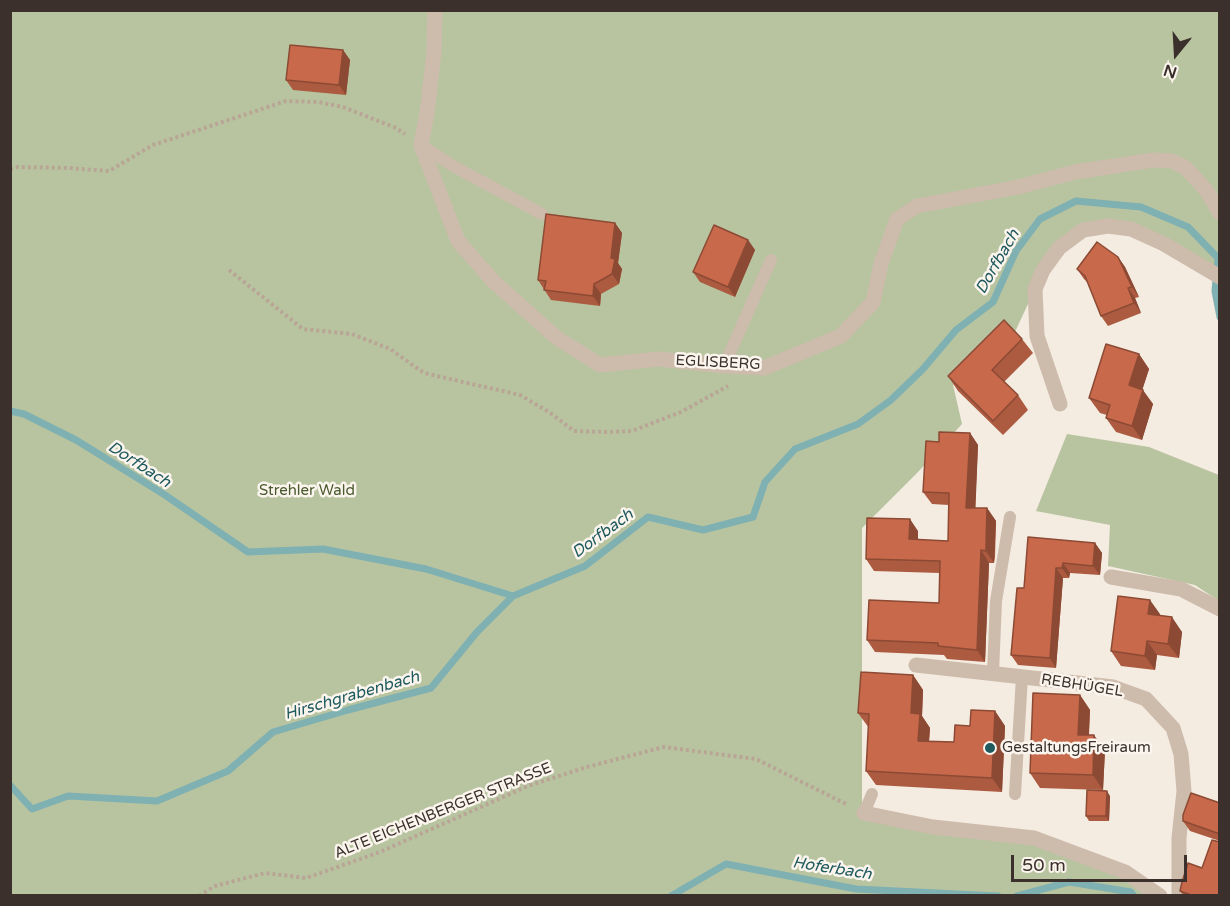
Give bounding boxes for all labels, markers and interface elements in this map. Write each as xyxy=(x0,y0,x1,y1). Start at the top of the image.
north arrow xyxy=(1146,24,1206,84)
text: N xyxy=(1161,60,1180,83)
water label: Dorfbach xyxy=(972,226,1024,298)
street label: EGLISBERG xyxy=(675,352,761,374)
water label: Dorfbach xyxy=(104,438,174,492)
park label: Strehler Wald xyxy=(259,482,355,500)
water label: Dorfbach xyxy=(569,505,637,563)
water label: Hirschgrabenbach xyxy=(282,668,422,724)
street label: REBHÜGEL xyxy=(1040,671,1124,701)
place label: GestaltungsFreiraum xyxy=(1002,739,1151,757)
marker: GestaltungsFreiraum xyxy=(983,741,997,755)
street label: ALTE EICHENBERGER STRASSE xyxy=(332,759,554,863)
scale bar xyxy=(1014,843,1190,881)
water label: Hoferbach xyxy=(791,853,873,885)
text: 50 m xyxy=(1022,854,1066,876)

